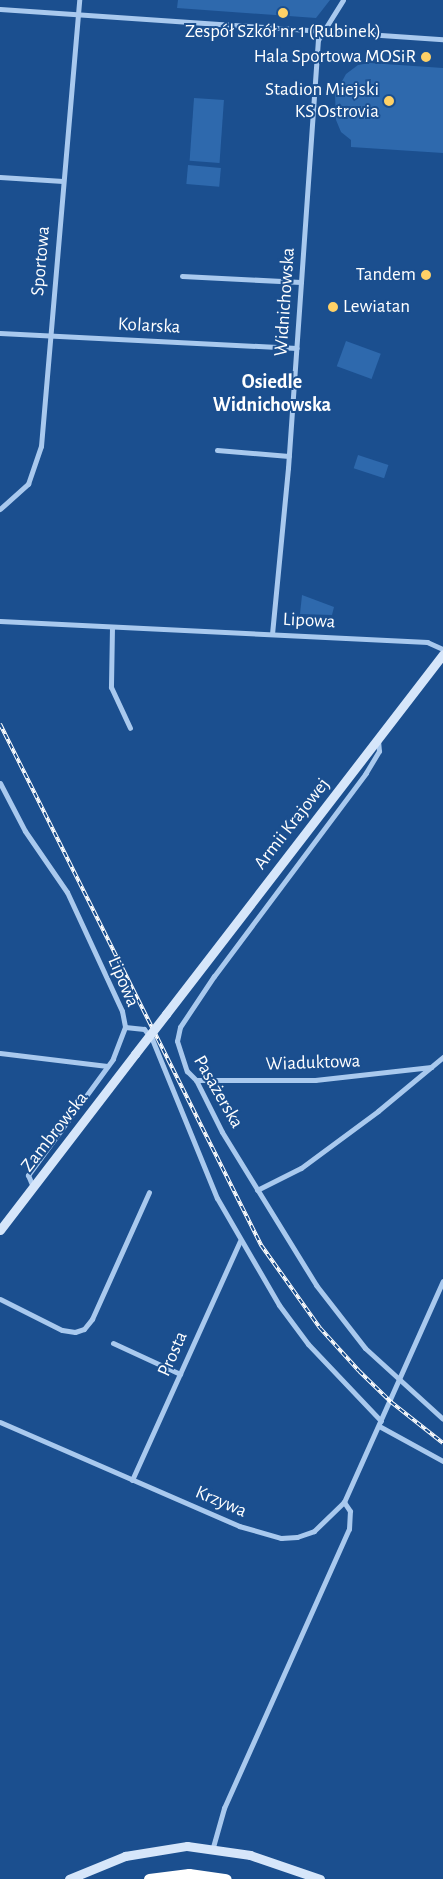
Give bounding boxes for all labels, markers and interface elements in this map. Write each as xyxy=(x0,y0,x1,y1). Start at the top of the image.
marker: Zespół Szkół nr 1 (Rubinek) xyxy=(277,7,289,19)
place label: Zespół Szkół nr 1 (Rubinek) xyxy=(185,21,381,43)
place label: Hala Sportowa MOSiR xyxy=(254,46,416,68)
marker: Hala Sportowa MOSiR xyxy=(420,51,432,63)
place label: Stadion Miejski KS Ostrovia xyxy=(265,79,379,123)
marker: Stadion Miejski KS Ostrovia xyxy=(383,95,395,107)
street label: Sportowa xyxy=(27,225,55,297)
street label: Widnichowska xyxy=(270,247,300,357)
place label: Tandem xyxy=(356,264,416,286)
marker: Tandem xyxy=(420,269,432,281)
place label: Lewiatan xyxy=(343,296,410,318)
marker: Lewiatan xyxy=(327,301,339,313)
street label: Kolarska xyxy=(117,313,181,339)
district label: Osiedle Widnichowska xyxy=(213,371,331,418)
street label: Lipowa xyxy=(282,608,336,634)
street label: Armii Krajowej xyxy=(249,774,335,874)
street label: Lipowa xyxy=(102,953,144,1011)
street label: Wiaduktowa xyxy=(265,1050,361,1076)
street label: Pasażerska xyxy=(188,1051,248,1133)
street label: Zambrowska xyxy=(17,1087,93,1177)
street label: Prosta xyxy=(153,1328,193,1380)
street label: Krzywa xyxy=(192,1481,250,1523)

